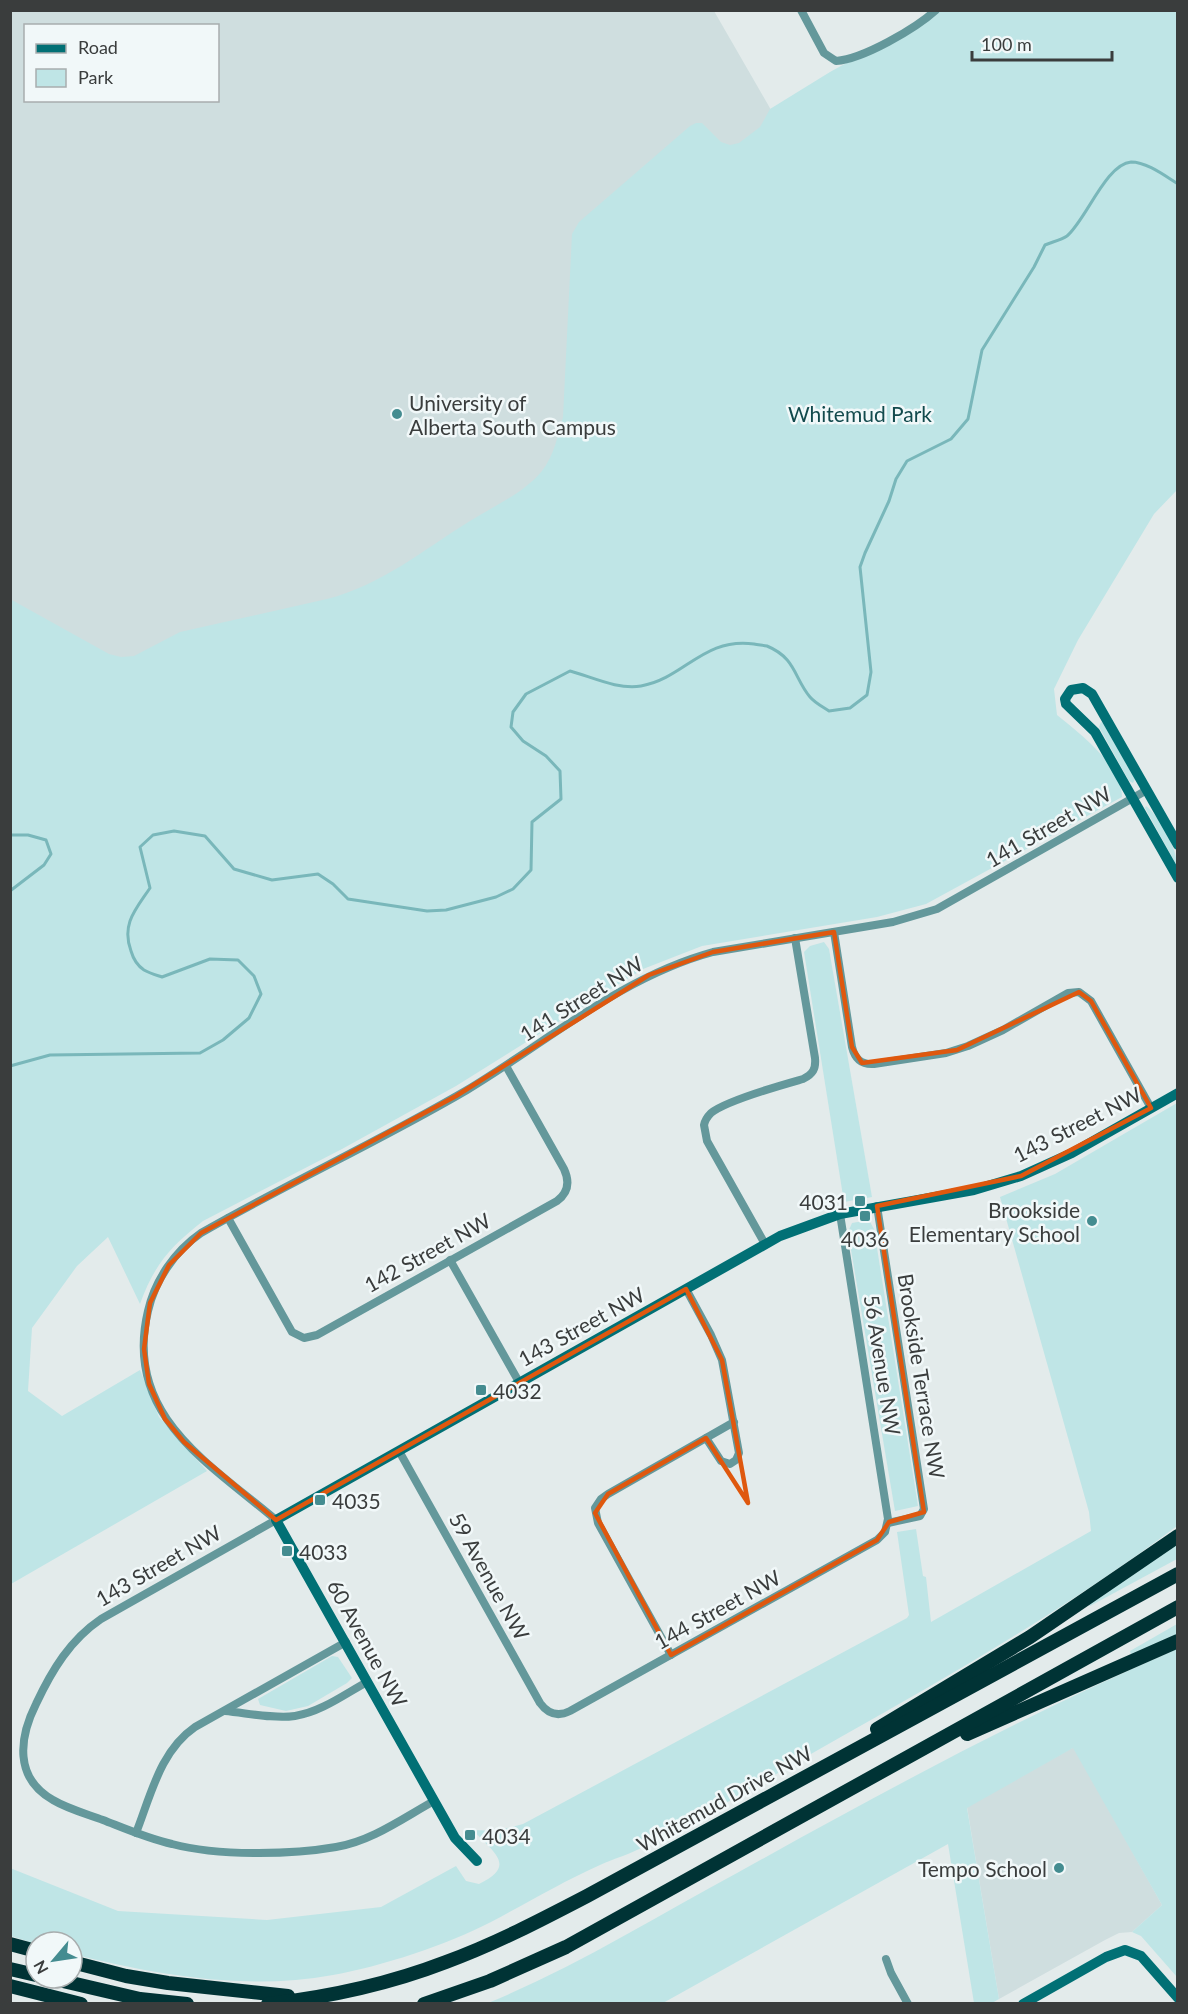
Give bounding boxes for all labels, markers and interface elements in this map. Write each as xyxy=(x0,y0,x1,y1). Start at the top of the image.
legend xyxy=(24,24,219,102)
scale bar xyxy=(972,24,1112,62)
text: 100 m xyxy=(981,33,1032,55)
text: Road xyxy=(78,36,118,58)
text: Park xyxy=(78,66,114,88)
place label: University of Alberta South Campus xyxy=(409,390,616,439)
park label: Whitemud Park xyxy=(788,401,932,426)
marker: University of Alberta South Campus xyxy=(390,407,404,421)
street label: 141 Street NW xyxy=(981,780,1115,872)
street label: 141 Street NW xyxy=(515,950,647,1046)
street label: 143 Street NW xyxy=(1009,1081,1145,1167)
place label: 4031 xyxy=(799,1189,848,1214)
marker: 4031 xyxy=(853,1194,867,1208)
place label: Brookside Elementary School xyxy=(909,1197,1080,1246)
street label: 142 Street NW xyxy=(360,1207,495,1297)
marker: 4036 xyxy=(858,1209,872,1223)
marker: Brookside Elementary School xyxy=(1085,1214,1099,1228)
place label: 4036 xyxy=(841,1226,889,1251)
street label: Brookside Terrace NW xyxy=(893,1272,951,1481)
street label: 143 Street NW xyxy=(514,1281,649,1371)
street label: 56 Avenue NW xyxy=(860,1293,906,1437)
place label: 4032 xyxy=(493,1378,542,1403)
marker: 4032 xyxy=(474,1383,488,1397)
place label: 4035 xyxy=(332,1488,381,1513)
marker: 4035 xyxy=(313,1493,327,1507)
street label: 59 Avenue NW xyxy=(445,1508,535,1644)
street label: 143 Street NW xyxy=(91,1519,225,1611)
place label: 4033 xyxy=(299,1539,348,1564)
marker: 4033 xyxy=(280,1544,294,1558)
street label: 144 Street NW xyxy=(650,1564,785,1654)
street label: 60 Avenue NW xyxy=(323,1575,413,1711)
street label: Whitemud Drive NW xyxy=(632,1739,816,1857)
place label: 4034 xyxy=(482,1823,531,1848)
marker: 4034 xyxy=(463,1828,477,1842)
place label: Tempo School xyxy=(918,1856,1047,1881)
marker: Tempo School xyxy=(1052,1861,1066,1875)
north arrow xyxy=(24,1930,84,1990)
text: N xyxy=(29,1958,52,1978)

